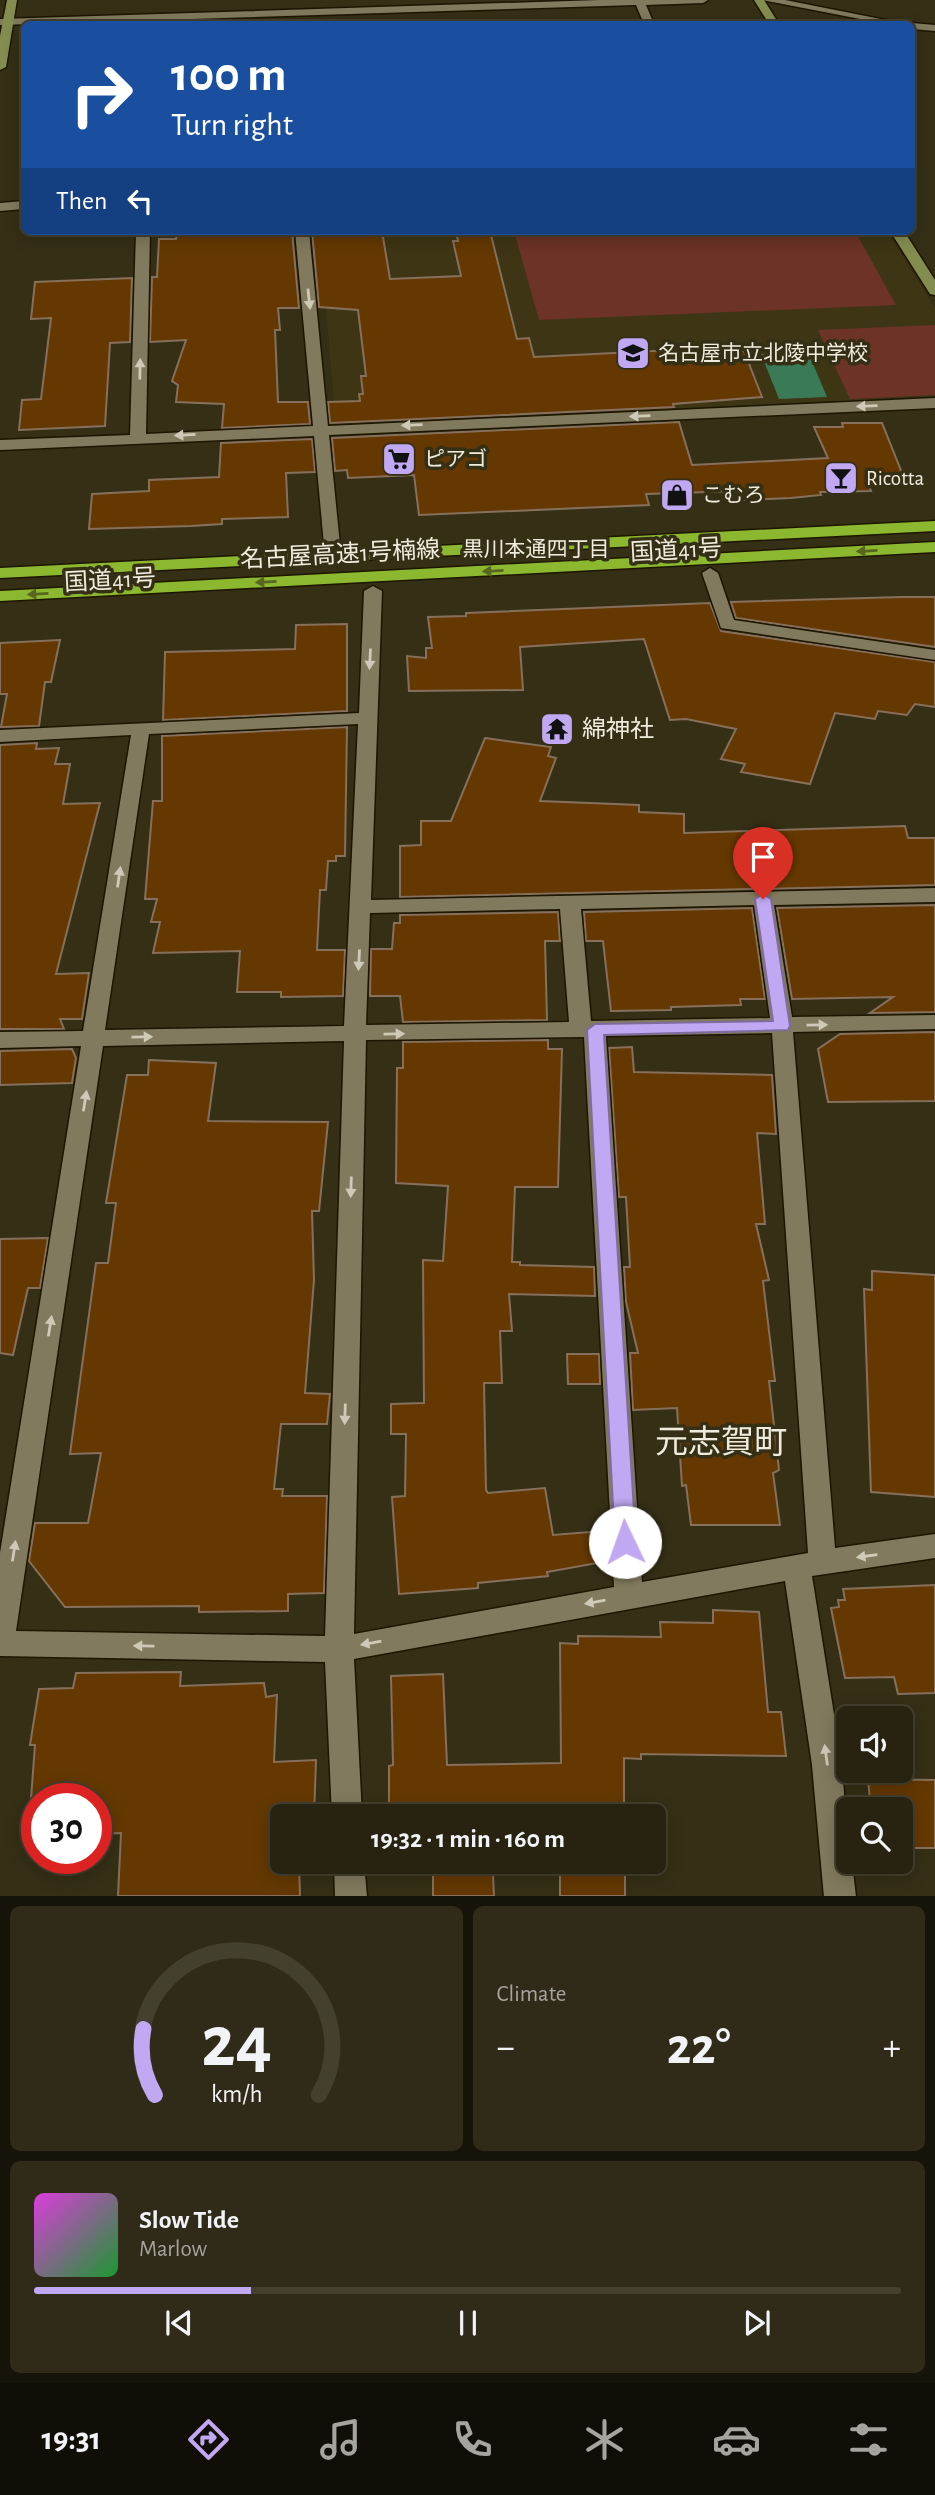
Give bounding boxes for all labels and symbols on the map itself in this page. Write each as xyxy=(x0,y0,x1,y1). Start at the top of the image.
one-way arrow xyxy=(304,288,315,310)
school or university icon: 名古屋市立北陵中学校 xyxy=(614,334,652,372)
place label: 名古屋市立北陵中学校 xyxy=(658,342,868,364)
one-way arrow xyxy=(134,358,145,380)
one-way arrow xyxy=(856,401,878,412)
one-way arrow xyxy=(628,410,650,421)
one-way arrow xyxy=(401,420,423,431)
one-way arrow xyxy=(174,430,196,441)
supermarket icon: ピアゴ xyxy=(380,440,418,478)
place label: ピアゴ xyxy=(424,448,487,470)
bar icon: Ricotta xyxy=(822,459,860,497)
place label: Ricotta xyxy=(866,468,925,489)
shop icon: こむろ xyxy=(658,476,696,514)
place label: こむろ xyxy=(702,485,765,506)
street label: 国道41号 xyxy=(629,535,723,565)
street label: 名古屋高速1号楠線 xyxy=(239,536,441,572)
district label: 黒川本通四丁目 xyxy=(463,538,610,560)
one-way arrow xyxy=(856,546,878,557)
street label: 国道41号 xyxy=(63,565,157,595)
one-way arrow xyxy=(482,565,504,576)
one-way arrow xyxy=(254,577,276,588)
one-way arrow xyxy=(27,589,49,600)
one-way arrow xyxy=(364,648,375,670)
temple icon: 綿神社 xyxy=(538,710,576,748)
place label: 綿神社 xyxy=(582,716,654,742)
pin xyxy=(733,827,793,899)
one-way arrow xyxy=(114,865,125,887)
one-way arrow xyxy=(354,949,365,971)
one-way arrow xyxy=(806,1020,828,1031)
one-way arrow xyxy=(383,1028,405,1040)
one-way arrow xyxy=(131,1032,153,1043)
one-way arrow xyxy=(80,1090,91,1112)
one-way arrow xyxy=(346,1176,357,1198)
one-way arrow xyxy=(45,1315,56,1337)
one-way arrow xyxy=(339,1404,351,1426)
district label: 元志賀町 xyxy=(655,1425,787,1460)
position arrow xyxy=(588,1505,662,1579)
one-way arrow xyxy=(9,1540,20,1562)
one-way arrow xyxy=(856,1550,878,1561)
one-way arrow xyxy=(584,1597,606,1608)
one-way arrow xyxy=(360,1638,382,1649)
one-way arrow xyxy=(133,1640,155,1651)
one-way arrow xyxy=(820,1744,831,1766)
speed limit sign: 30 xyxy=(21,1783,112,1874)

